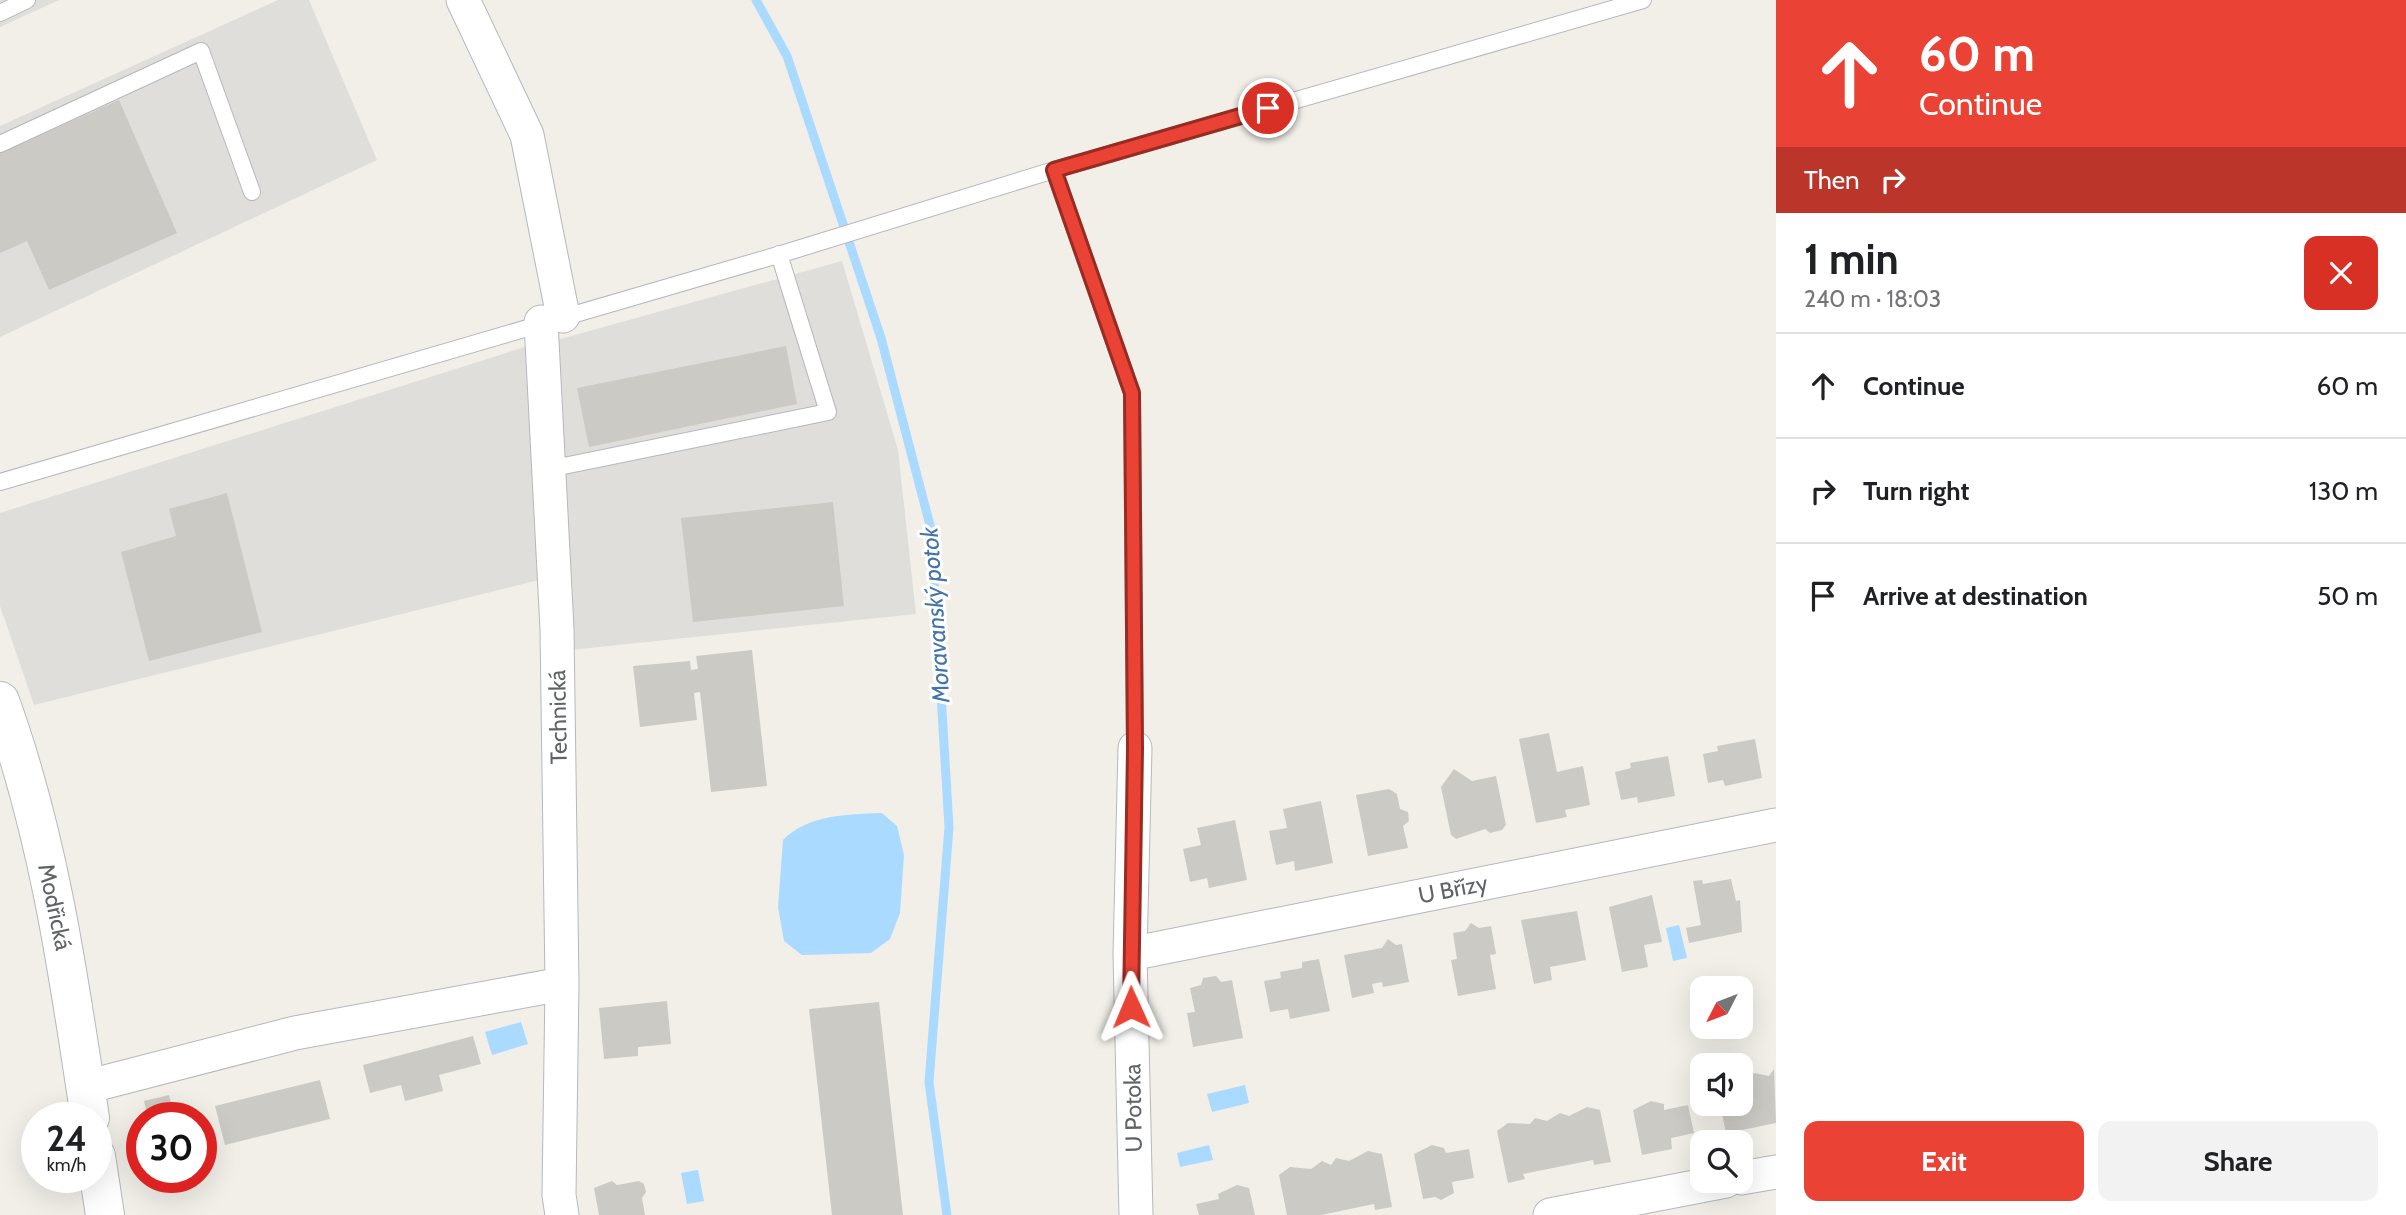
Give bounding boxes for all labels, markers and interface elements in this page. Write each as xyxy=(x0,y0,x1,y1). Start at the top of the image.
text: 60 m xyxy=(1919,24,2035,83)
icon: ahead xyxy=(1804,28,1895,119)
pin xyxy=(1238,78,1298,138)
text: Continue xyxy=(1919,84,2042,123)
icon: arrive xyxy=(1249,89,1287,127)
icon: right xyxy=(1874,161,1912,199)
text: Then xyxy=(1804,164,1860,196)
text: 1 min xyxy=(1804,233,1899,285)
button: close xyxy=(2304,236,2378,310)
text: 240 m · 18:03 xyxy=(1804,285,1941,313)
icon: ahead xyxy=(1804,367,1842,405)
text: Continue xyxy=(1863,370,1965,402)
text: 60 m xyxy=(2316,370,2378,402)
icon: right xyxy=(1804,472,1842,510)
text: Turn right xyxy=(1863,475,1969,507)
text: 130 m xyxy=(2309,475,2378,507)
water label: Moravanský potok xyxy=(914,525,956,705)
icon: arrive xyxy=(1804,577,1842,615)
text: Arrive at destination xyxy=(1863,580,2088,612)
text: 50 m xyxy=(2317,580,2378,612)
street label: Technická xyxy=(543,669,573,765)
street label: Modřická xyxy=(32,861,78,953)
street label: U Břízy xyxy=(1416,868,1490,909)
position arrow xyxy=(1094,970,1168,1044)
north arrow xyxy=(1690,976,1754,1040)
map controls xyxy=(1690,976,1753,1193)
button: sound xyxy=(1690,1053,1753,1116)
street label: U Potoka xyxy=(1118,1063,1148,1153)
speed limit sign: 30 xyxy=(126,1102,217,1193)
text: 24 xyxy=(46,1117,87,1160)
button: Exit xyxy=(1804,1121,2084,1201)
button: Share xyxy=(2098,1121,2378,1201)
button: search xyxy=(1690,1130,1753,1193)
text: km/h xyxy=(47,1154,86,1176)

